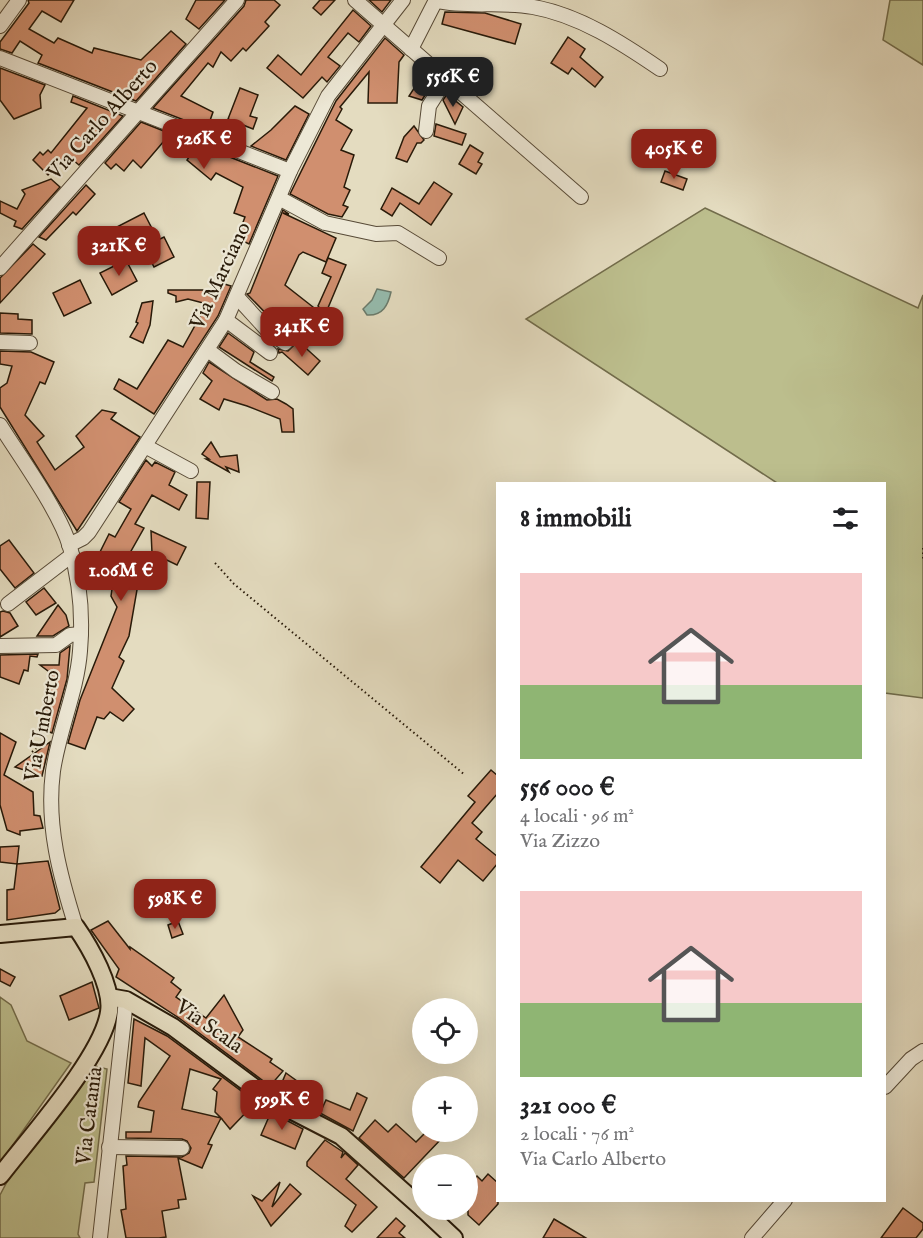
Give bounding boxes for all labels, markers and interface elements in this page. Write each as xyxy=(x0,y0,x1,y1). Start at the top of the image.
street label: Via Carlo Alberto xyxy=(41,54,164,187)
pin: 556K € xyxy=(404,57,502,108)
text: 556K € xyxy=(426,64,480,89)
pin: 526K € xyxy=(155,119,253,170)
text: 526K € xyxy=(176,126,232,151)
pin: 405K € xyxy=(625,129,723,180)
text: 405K € xyxy=(645,136,703,161)
street label: Via Marciano xyxy=(184,218,258,335)
pin: 321K € xyxy=(70,226,168,277)
text: 321K € xyxy=(92,233,146,258)
pin: 341K € xyxy=(253,307,351,358)
text: 341K € xyxy=(274,314,330,339)
text: 8 immobili xyxy=(520,502,632,535)
icon: filters xyxy=(829,502,862,535)
pin: 1.06M € xyxy=(66,551,176,602)
text: 1.06M € xyxy=(89,558,153,583)
icon: home xyxy=(637,612,745,720)
street label: Via Umberto xyxy=(19,668,67,785)
text: 556 000 € xyxy=(520,771,615,804)
text: 4 locali · 96 m² xyxy=(520,804,634,829)
text: Via Zizzo xyxy=(520,829,600,854)
pin: 598K € xyxy=(126,879,224,930)
text: 598K € xyxy=(148,886,202,911)
icon: home xyxy=(637,930,745,1038)
street label: Via Scala xyxy=(169,993,249,1061)
map controls xyxy=(412,998,478,1220)
button: locate xyxy=(412,998,478,1064)
street label: Via Catania xyxy=(70,1064,110,1168)
button: + xyxy=(412,1076,478,1142)
pin: 599K € xyxy=(233,1080,331,1131)
text: 599K € xyxy=(254,1087,310,1112)
text: 321 000 € xyxy=(520,1089,617,1122)
text: 2 locali · 76 m² xyxy=(520,1122,634,1147)
text: Via Carlo Alberto xyxy=(520,1147,666,1172)
button: − xyxy=(412,1154,478,1220)

